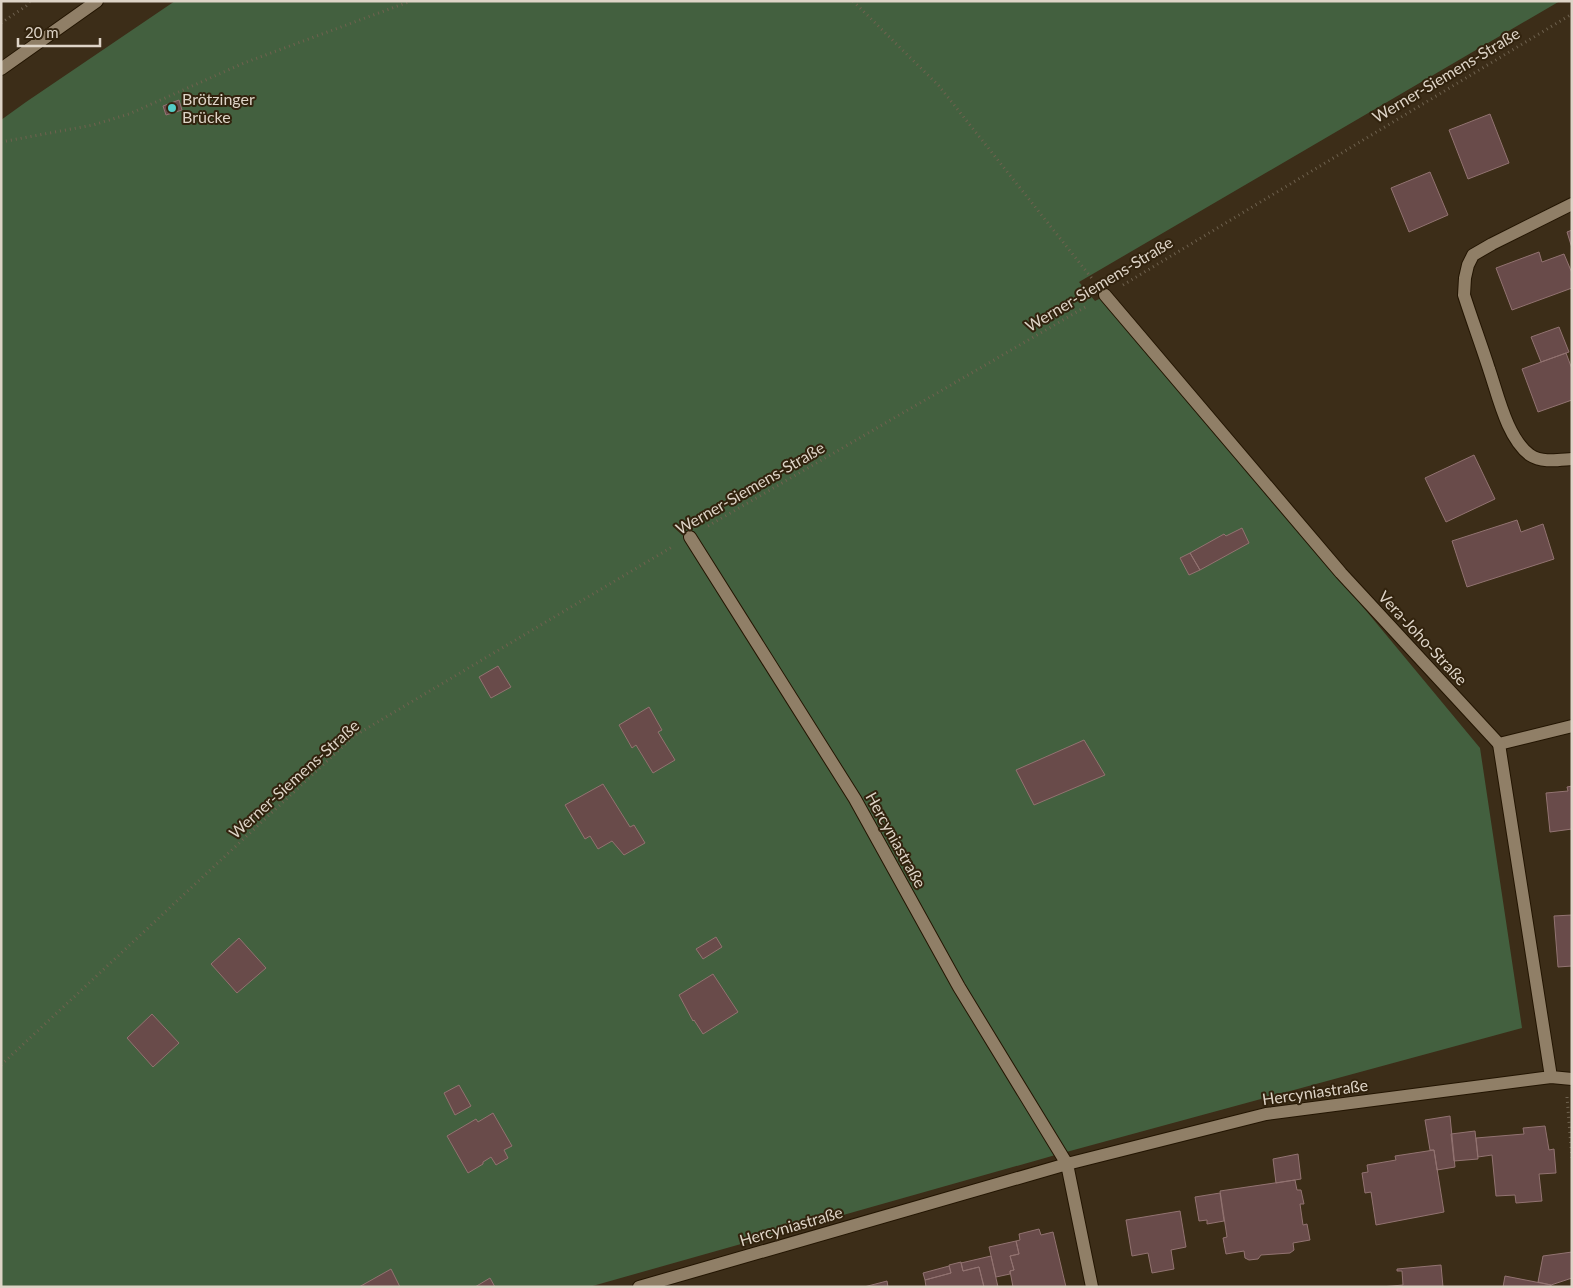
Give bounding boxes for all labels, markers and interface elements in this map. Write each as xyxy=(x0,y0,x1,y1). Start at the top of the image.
scale bar xyxy=(18,15,100,47)
text: 20 m xyxy=(25,23,59,41)
street label: Werner-Siemens-Straße xyxy=(1369,23,1523,126)
place label: Brötzinger Brücke xyxy=(182,89,255,126)
marker: Brötzinger Brücke xyxy=(166,102,178,114)
street label: Werner-Siemens-Straße xyxy=(1022,232,1176,335)
street label: Werner-Siemens-Straße xyxy=(672,437,827,538)
street label: Vera-Joho-Straße xyxy=(1375,587,1472,689)
street label: Werner-Siemens-Straße xyxy=(225,715,363,842)
street label: Hercyniastraße xyxy=(862,789,931,891)
street label: Hercyniastraße xyxy=(1261,1075,1369,1108)
street label: Hercyniastraße xyxy=(737,1202,845,1249)

